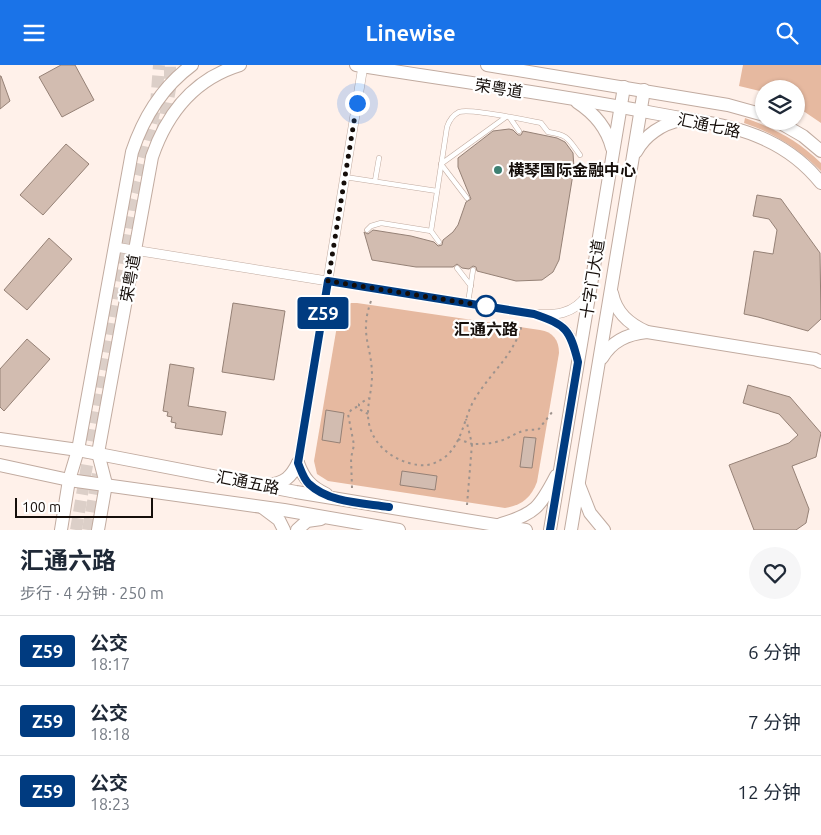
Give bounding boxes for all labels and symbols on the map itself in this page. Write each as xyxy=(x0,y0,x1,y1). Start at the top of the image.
street label: 荣粤道 xyxy=(474,75,524,101)
your location xyxy=(345,91,370,116)
street label: 汇通七路 xyxy=(676,110,742,140)
place label: 横琴国际金融中心 xyxy=(508,161,636,179)
marker: 横琴国际金融中心 xyxy=(492,164,504,176)
street label: 十字门大道 xyxy=(577,238,607,320)
street label: 荣粤道 xyxy=(117,253,143,303)
marker: 汇通六路 xyxy=(475,295,497,317)
line badge: Z59 xyxy=(294,297,352,329)
place label: 汇通六路 xyxy=(454,320,518,338)
street label: 汇通五路 xyxy=(215,467,281,497)
scale bar xyxy=(15,495,152,518)

